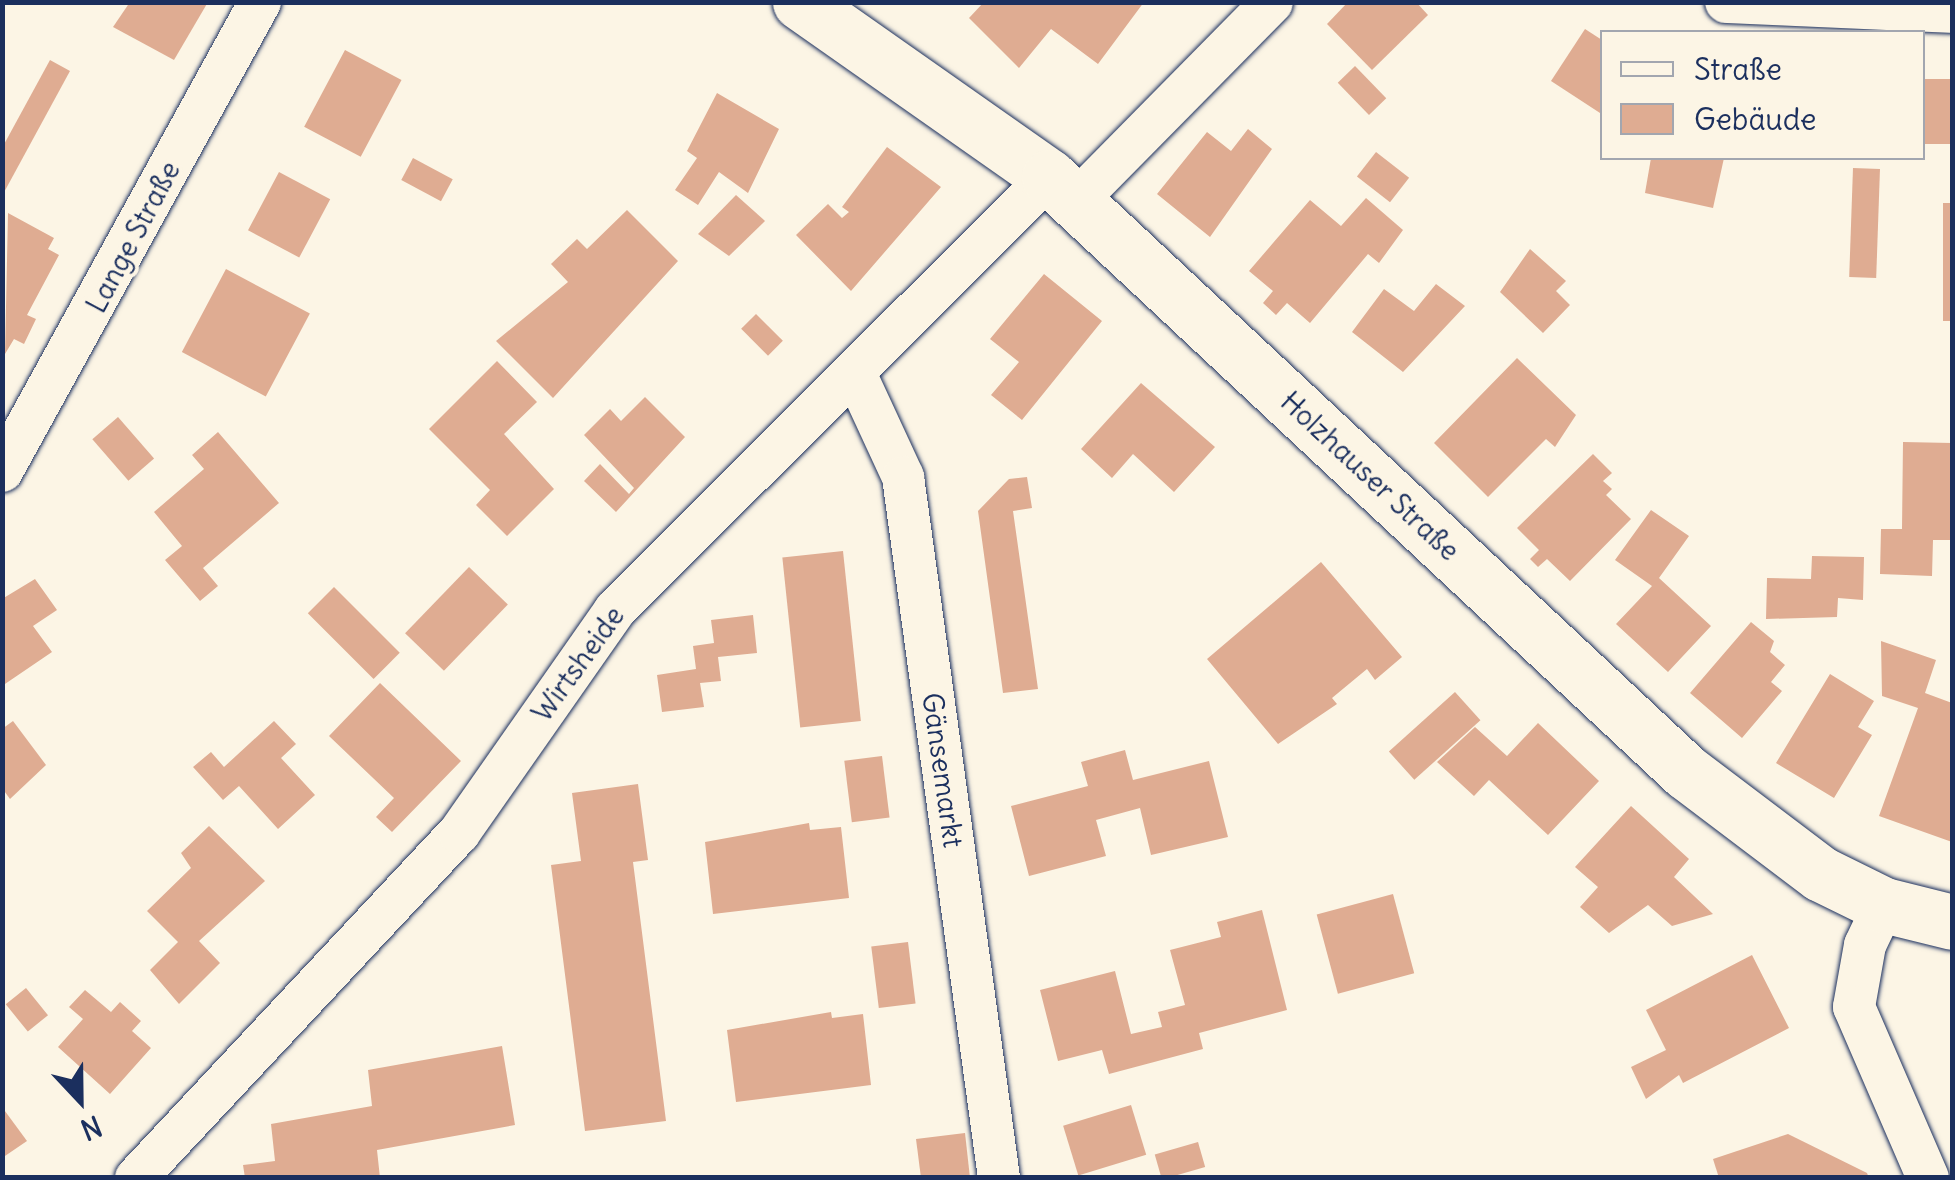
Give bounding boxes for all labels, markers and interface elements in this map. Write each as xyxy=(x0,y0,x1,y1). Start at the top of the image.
legend xyxy=(1600,30,1925,160)
text: Straße xyxy=(1694,50,1782,88)
text: Gebäude xyxy=(1694,100,1816,138)
street label: Lange Straße xyxy=(79,156,187,318)
street label: Holzhauser Straße xyxy=(1274,385,1466,567)
street label: Wirtsheide xyxy=(525,600,631,728)
street label: Gänsemarkt xyxy=(916,690,970,850)
north arrow xyxy=(30,1050,130,1150)
text: N xyxy=(76,1107,107,1148)

